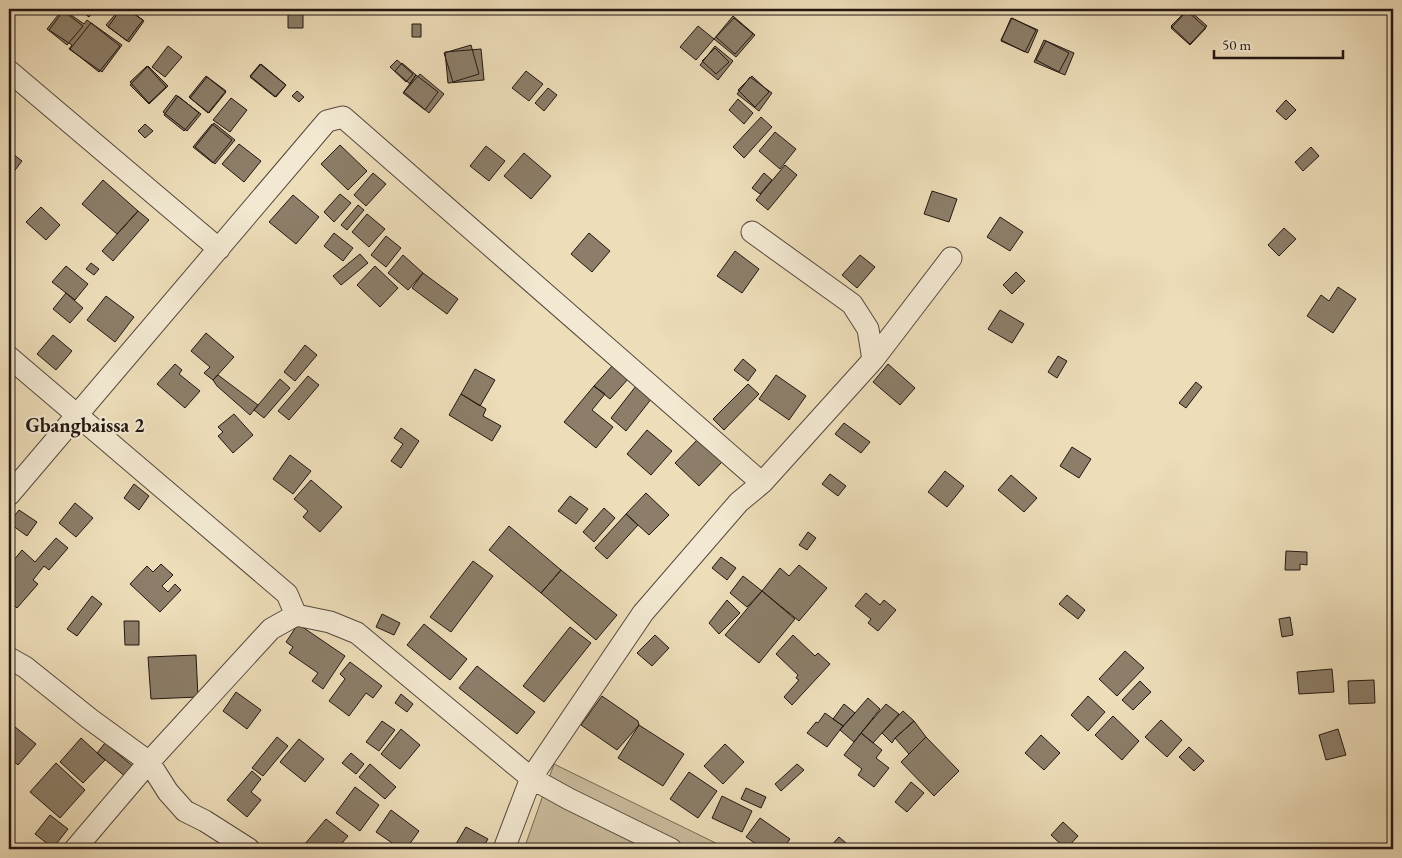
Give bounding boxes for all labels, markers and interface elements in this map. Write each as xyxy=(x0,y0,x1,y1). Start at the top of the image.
scale bar xyxy=(1214,28,1343,60)
text: 50 m xyxy=(1222,35,1251,54)
district label: Gbangbaissa 2 xyxy=(25,412,145,438)

